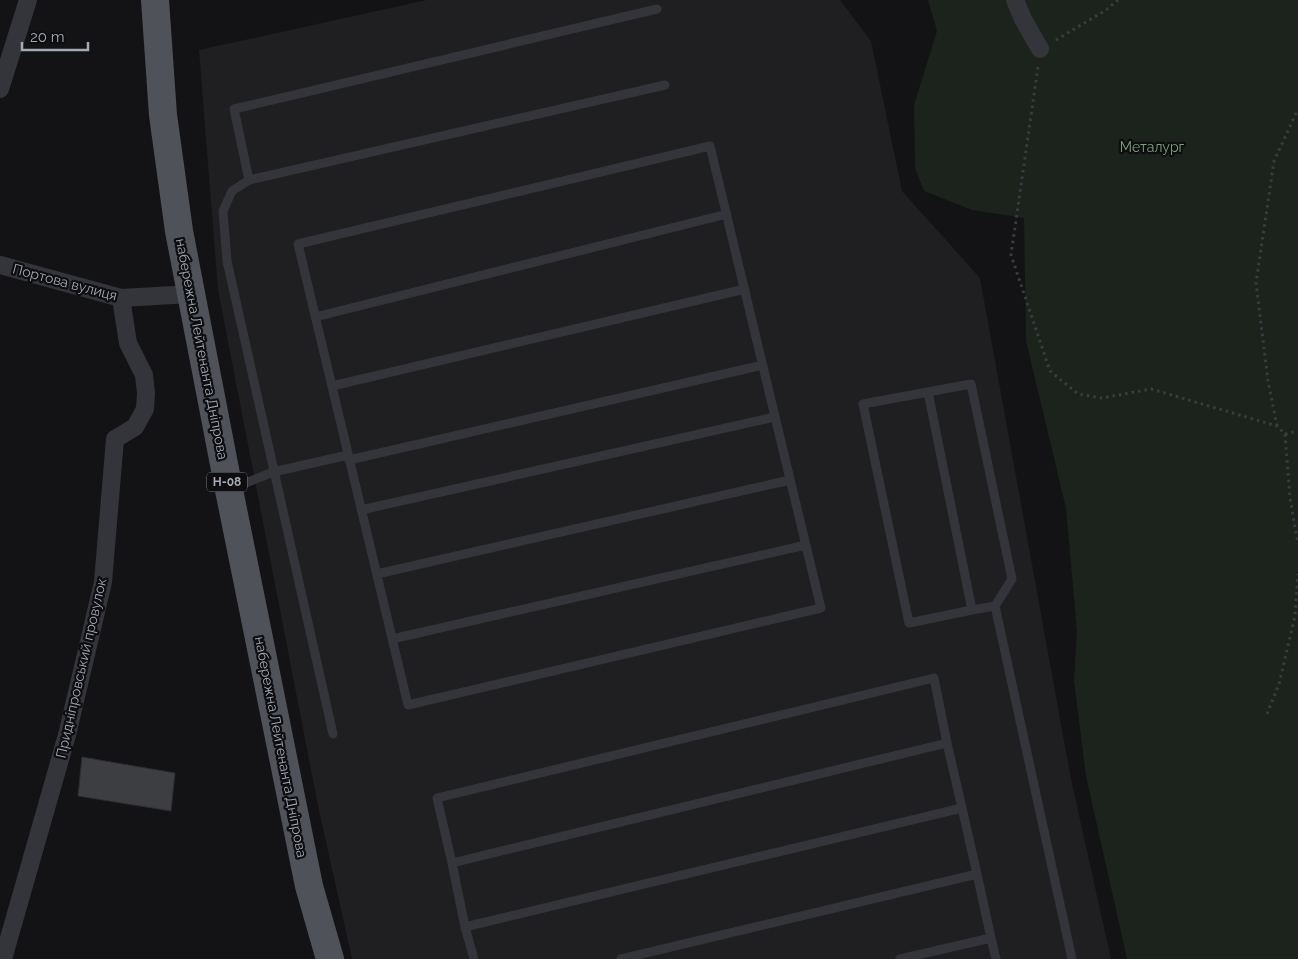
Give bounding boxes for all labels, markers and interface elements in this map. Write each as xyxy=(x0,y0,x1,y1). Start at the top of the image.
scale bar xyxy=(22,20,89,52)
text: 20 m xyxy=(30,28,65,46)
park label: Металург xyxy=(1120,139,1185,155)
street label: набережна Лейтенанта Дніпрова xyxy=(173,237,231,461)
street label: Портова вулиця xyxy=(11,260,119,304)
road number: Н-08 xyxy=(207,472,247,492)
street label: Придніпровський провулок xyxy=(52,576,110,760)
street label: набережна Лейтенанта Дніпрова xyxy=(252,635,310,859)

